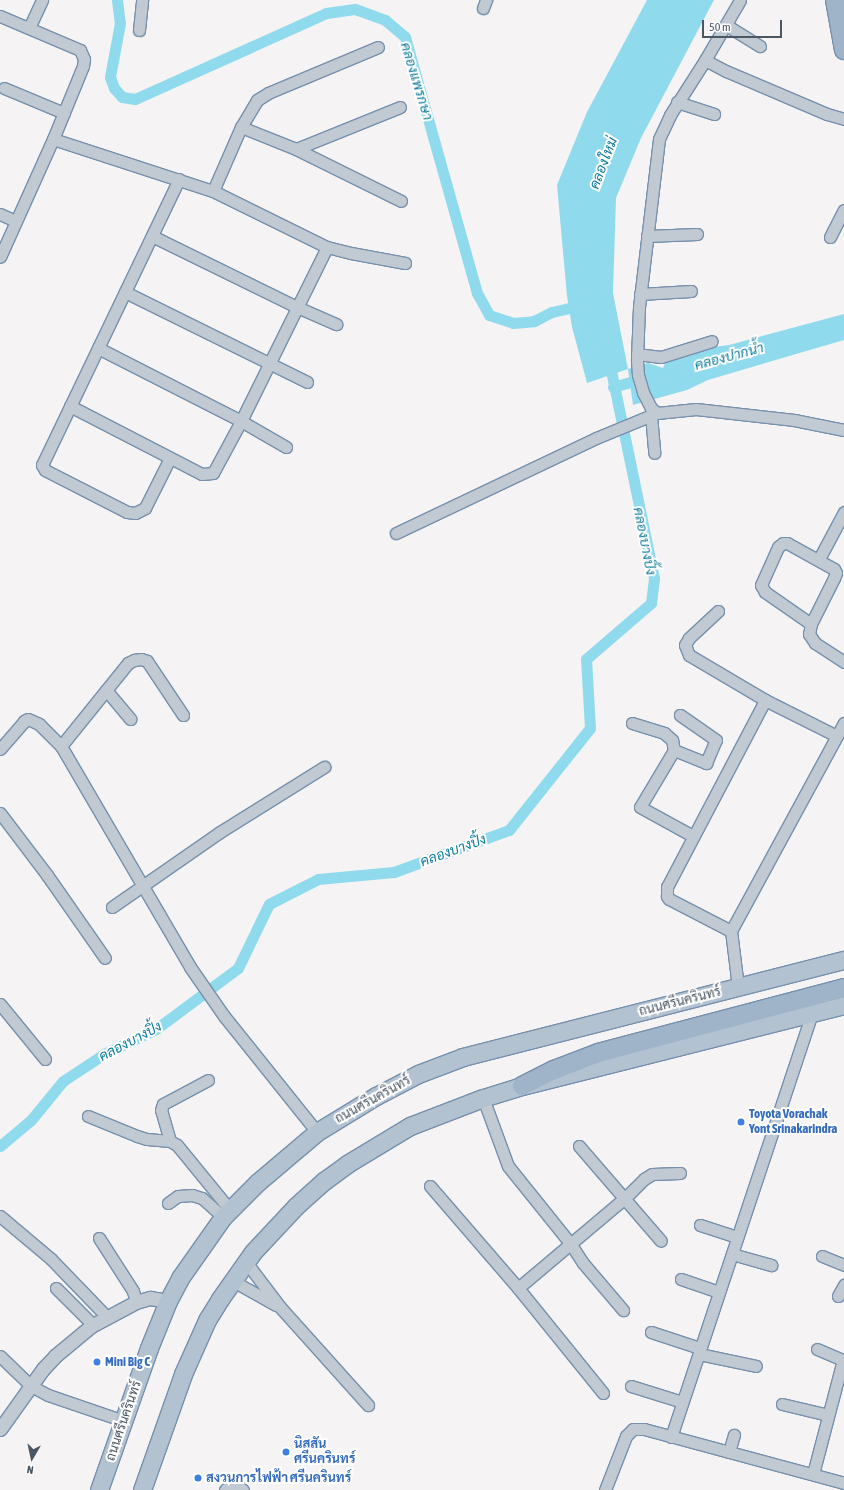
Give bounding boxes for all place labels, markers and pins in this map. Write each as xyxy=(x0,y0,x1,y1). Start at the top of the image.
place label: Toyota Vorachak Yont Srinakarindra xyxy=(749,1107,837,1138)
marker: Toyota Vorachak Yont Srinakarindra xyxy=(736,1117,746,1127)
place label: Mini Big C xyxy=(105,1354,150,1370)
marker: Mini Big C xyxy=(92,1357,102,1367)
place label: นิสสัน ศรีนครินทร์ xyxy=(294,1437,355,1468)
marker: นิสสัน ศรีนครินทร์ xyxy=(281,1447,291,1457)
place label: สงวนการไฟฟ้า ศรีนครินทร์ xyxy=(206,1470,351,1486)
marker: สงวนการไฟฟ้า ศรีนครินทร์ xyxy=(193,1473,203,1483)

